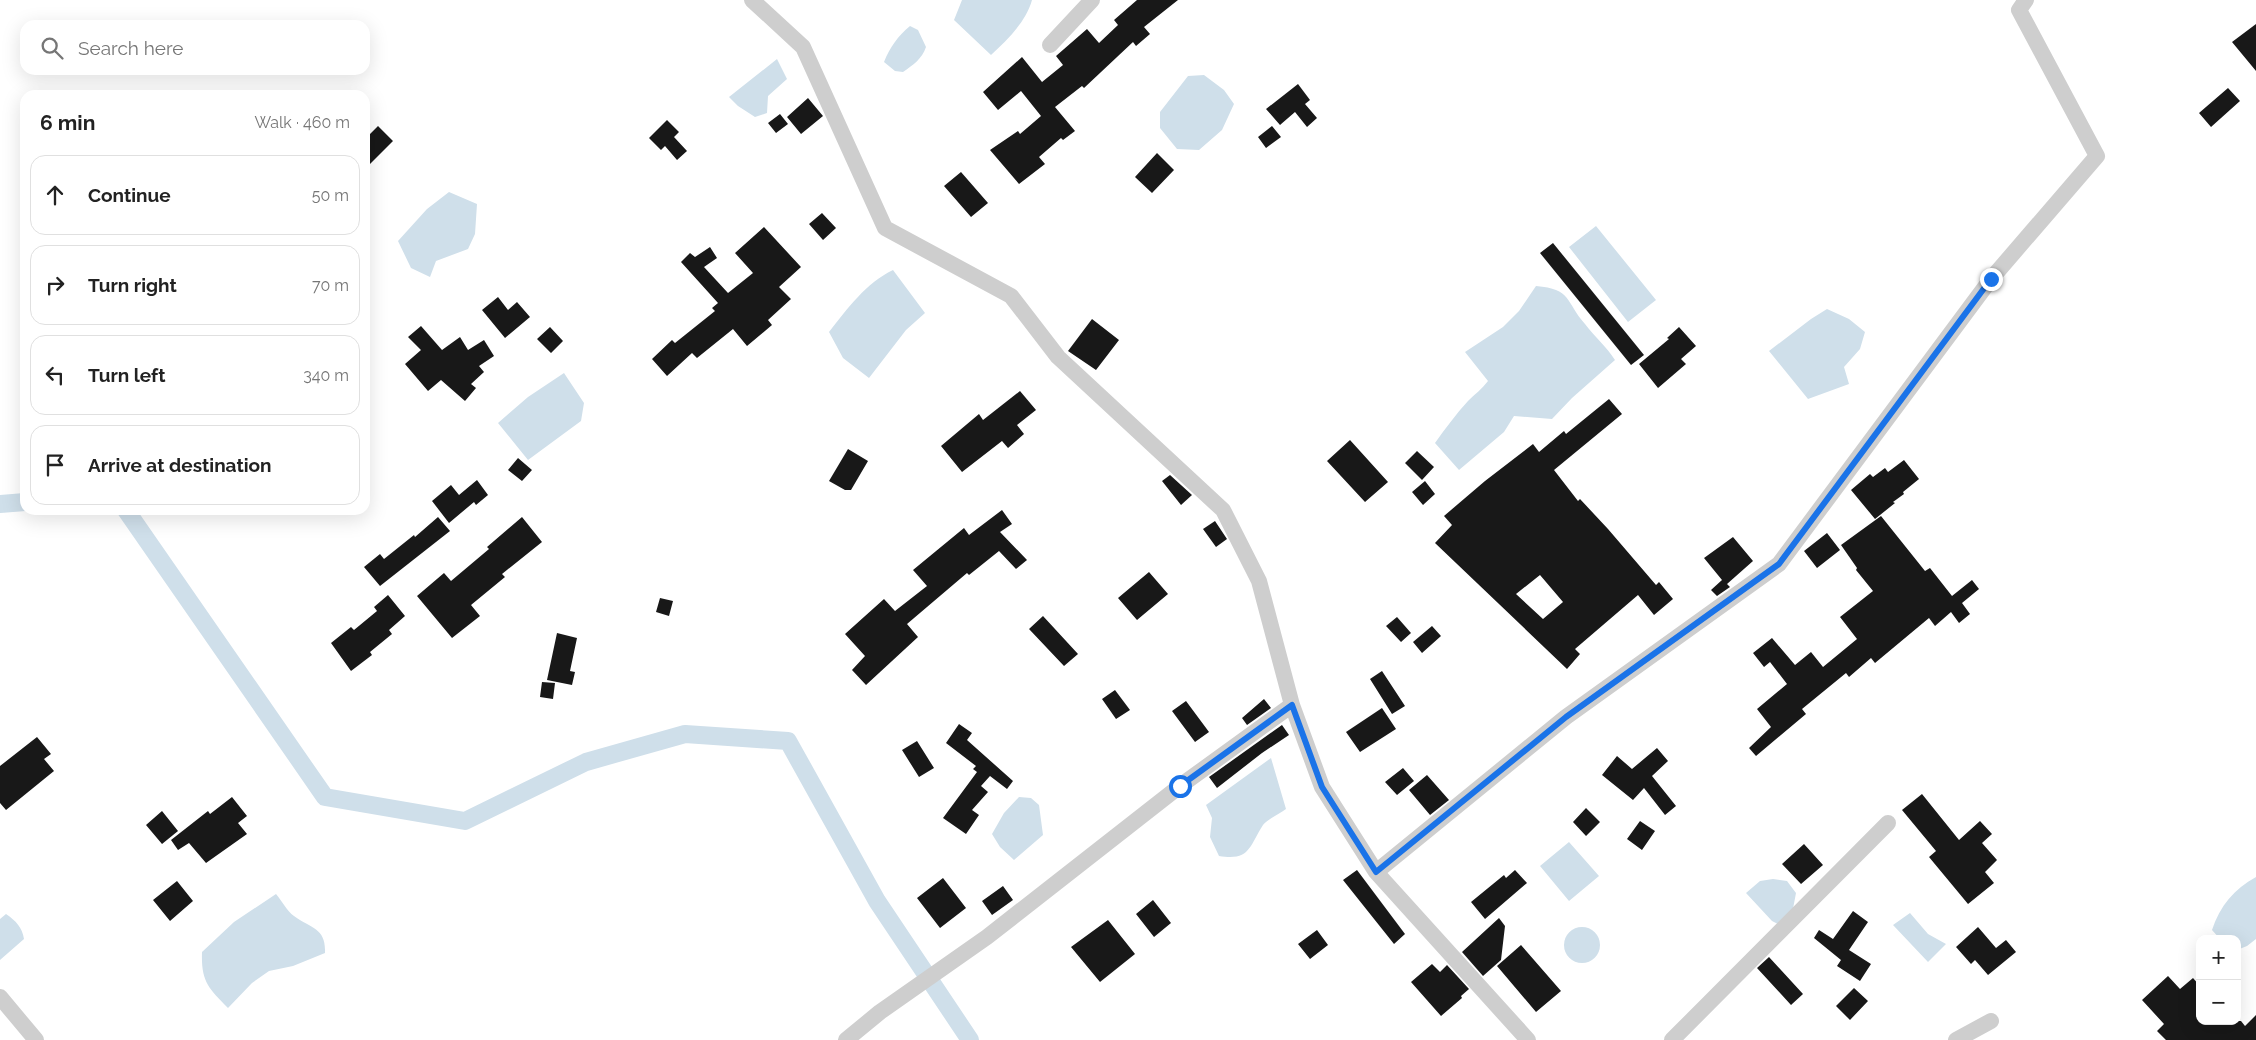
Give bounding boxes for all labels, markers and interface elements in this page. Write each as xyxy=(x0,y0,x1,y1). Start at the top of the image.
search box xyxy=(20,20,370,75)
icon: search xyxy=(38,34,66,62)
text: Search here xyxy=(78,37,184,59)
text: 6 min xyxy=(40,110,95,135)
text: Walk · 460 m xyxy=(254,113,350,132)
icon: ahead xyxy=(41,181,69,209)
text: Continue xyxy=(88,184,171,206)
text: 50 m xyxy=(312,186,349,205)
route end xyxy=(1980,268,2003,291)
icon: right xyxy=(41,271,69,299)
text: Turn right xyxy=(88,274,177,296)
text: 70 m xyxy=(312,276,349,295)
icon: left xyxy=(41,361,69,389)
text: Turn left xyxy=(88,364,165,386)
text: 340 m xyxy=(303,366,349,385)
icon: arrive xyxy=(41,451,69,479)
text: Arrive at destination xyxy=(88,454,272,476)
route start xyxy=(1169,775,1192,798)
map controls xyxy=(2196,935,2241,1025)
button: + xyxy=(2196,935,2241,980)
button: − xyxy=(2196,980,2241,1025)

